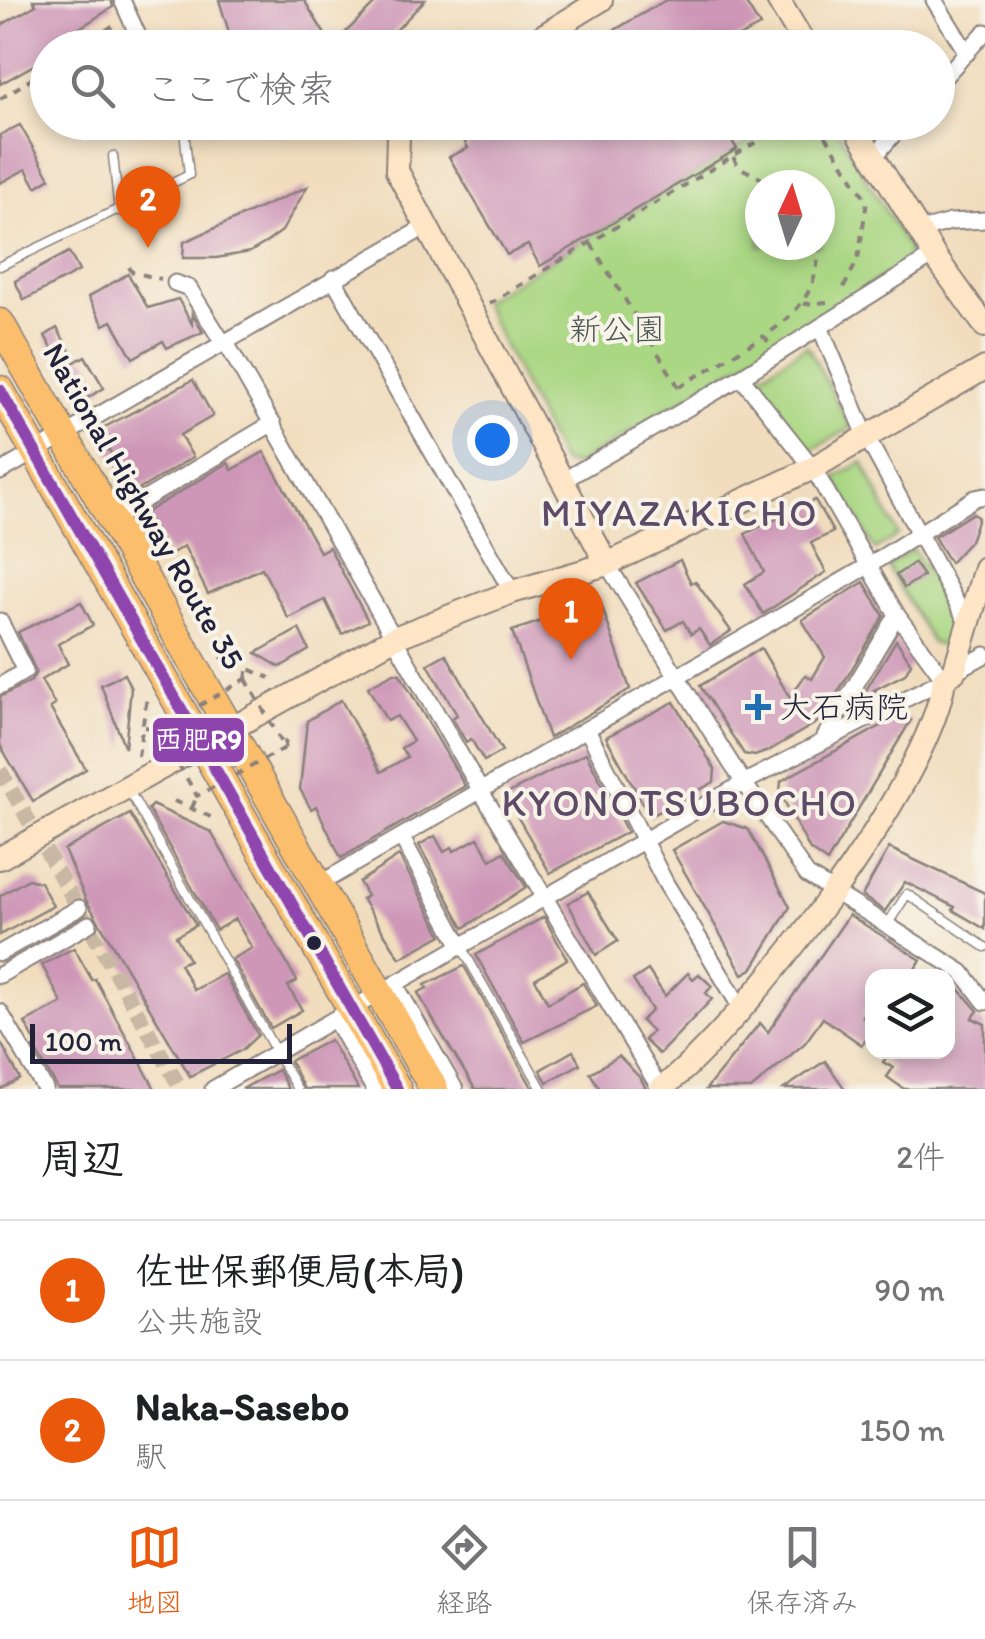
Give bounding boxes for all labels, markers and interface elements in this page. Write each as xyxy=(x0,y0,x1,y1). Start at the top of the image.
search box xyxy=(30,30,955,140)
icon: search xyxy=(65,58,120,113)
text: ここで検索 xyxy=(145,66,335,112)
pin: 2 xyxy=(116,166,180,248)
north arrow xyxy=(745,170,835,260)
park label: 新公園 xyxy=(569,310,665,348)
street label: National Highway Route 35 xyxy=(35,336,253,676)
your location xyxy=(467,415,518,466)
district label: MIYAZAKICHO xyxy=(541,490,819,536)
pin: 1 xyxy=(538,578,604,660)
place label: 大石病院 xyxy=(780,688,908,726)
marker: 大石病院 xyxy=(745,694,771,720)
line badge: 西肥R9 xyxy=(151,716,246,764)
text: 西肥R9 xyxy=(154,722,242,756)
district label: KYONOTSUBOCHO xyxy=(501,780,859,826)
unlabelled marker xyxy=(304,933,324,953)
map controls xyxy=(865,969,955,1059)
button: layers xyxy=(865,969,955,1059)
scale bar xyxy=(30,1019,292,1064)
text: 100 m xyxy=(45,1024,122,1058)
text: 周辺 xyxy=(40,1133,124,1184)
text: 2件 xyxy=(896,1138,945,1176)
text: 佐世保郵便局(本局) xyxy=(135,1248,464,1294)
text: 1 xyxy=(65,1271,80,1309)
text: 90 m xyxy=(874,1271,945,1309)
text: 公共施設 xyxy=(135,1302,263,1340)
text: Naka-Sasebo xyxy=(135,1384,349,1430)
text: 2 xyxy=(64,1411,81,1449)
text: 150 m xyxy=(860,1411,945,1449)
text: 駅 xyxy=(135,1437,167,1475)
tab: 地図 xyxy=(127,1520,183,1620)
tab: 経路 xyxy=(436,1520,492,1620)
tab: 保存済み xyxy=(746,1520,858,1620)

